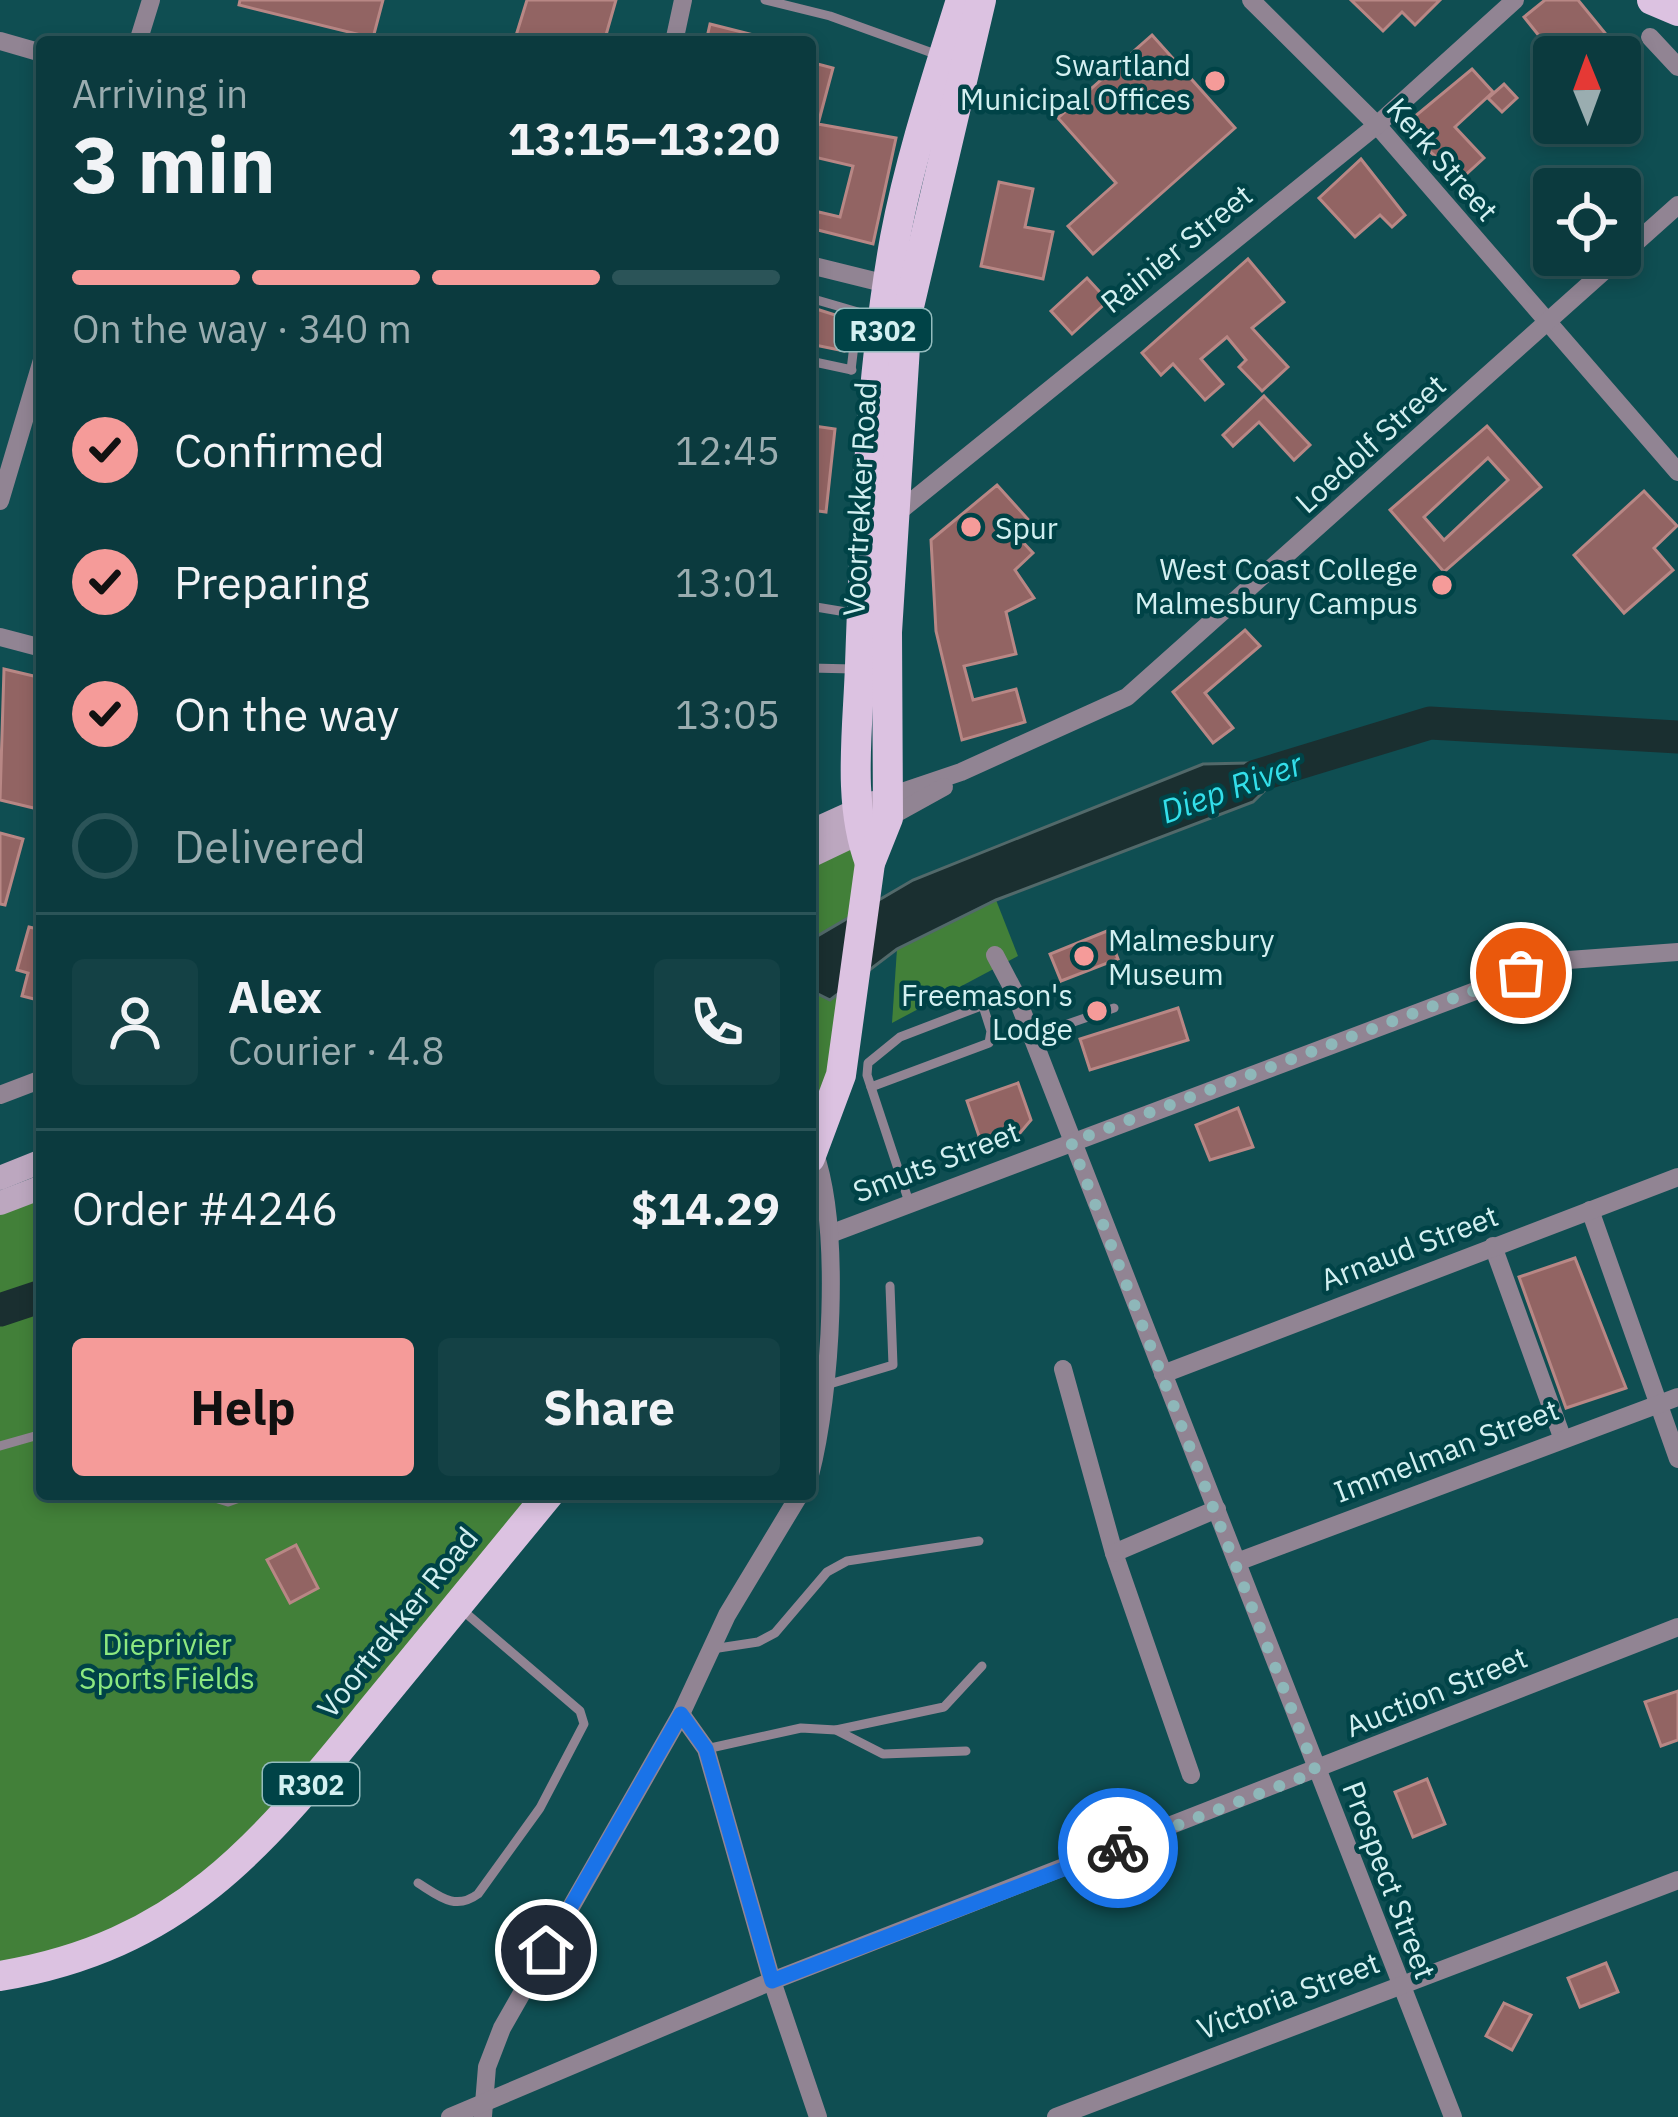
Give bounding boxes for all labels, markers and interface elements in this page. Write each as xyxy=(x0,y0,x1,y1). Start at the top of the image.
north arrow xyxy=(1533,36,1641,144)
map controls xyxy=(1533,36,1641,276)
place label: Swartland Municipal Offices xyxy=(960,45,1191,118)
text: Arriving in xyxy=(72,68,248,119)
marker: Swartland Municipal Offices xyxy=(1202,68,1228,94)
street label: Kerk Street xyxy=(1379,89,1507,229)
text: 13:15–13:20 xyxy=(508,109,780,167)
text: 3 min xyxy=(72,113,276,214)
button: locate xyxy=(1533,168,1641,276)
street label: Rainier Street xyxy=(1092,175,1260,321)
text: On the way · 340 m xyxy=(72,303,412,354)
road number: R302 xyxy=(835,309,931,351)
street label: Loedolf Street xyxy=(1287,365,1453,521)
street label: Voortrekker Road xyxy=(833,381,885,617)
icon: check xyxy=(72,417,138,483)
text: Confirmed xyxy=(174,421,385,479)
text: 12:45 xyxy=(675,425,780,476)
place label: Spur xyxy=(995,508,1058,547)
marker: Spur xyxy=(958,514,984,540)
icon: check xyxy=(72,549,138,615)
place label: West Coast College Malmesbury Campus xyxy=(1135,549,1418,622)
text: Preparing xyxy=(174,553,369,611)
text: 13:01 xyxy=(675,557,780,608)
marker: West Coast College Malmesbury Campus xyxy=(1429,572,1455,598)
icon: check xyxy=(72,681,138,747)
text: On the way xyxy=(174,685,399,743)
text: 13:05 xyxy=(675,689,780,740)
water label: Diep River xyxy=(1154,741,1309,832)
text: Delivered xyxy=(174,817,366,875)
place label: Malmesbury Museum xyxy=(1108,920,1275,993)
pin xyxy=(1470,922,1572,1024)
icon: bag xyxy=(1488,940,1554,1006)
marker: Malmesbury Museum xyxy=(1071,943,1097,969)
button: person xyxy=(72,959,198,1085)
button: phone xyxy=(654,959,780,1085)
text: Alex xyxy=(228,967,322,1025)
place label: Freemason's Lodge xyxy=(901,975,1073,1048)
marker: Freemason's Lodge xyxy=(1084,998,1110,1024)
text: Courier · 4.8 xyxy=(228,1025,445,1076)
street label: Smuts Street xyxy=(847,1111,1025,1211)
text: Order #4246 xyxy=(72,1179,338,1237)
text: $14.29 xyxy=(631,1179,780,1237)
street label: Arnaud Street xyxy=(1315,1195,1503,1299)
button: Help xyxy=(72,1338,414,1476)
button: Share xyxy=(438,1338,780,1476)
street label: Immelman Street xyxy=(1328,1389,1564,1511)
street label: Voortrekker Road xyxy=(308,1519,486,1725)
park label: Dieprivier Sports Fields xyxy=(79,1624,255,1697)
street label: Auction Street xyxy=(1339,1637,1533,1745)
road number: R302 xyxy=(263,1763,359,1805)
street label: Prospect Street xyxy=(1334,1775,1446,1985)
courier xyxy=(1058,1788,1178,1908)
icon: bike xyxy=(1085,1815,1151,1881)
pin xyxy=(495,1899,597,2001)
icon: home xyxy=(513,1917,579,1983)
street label: Victoria Street xyxy=(1191,1942,1385,2048)

